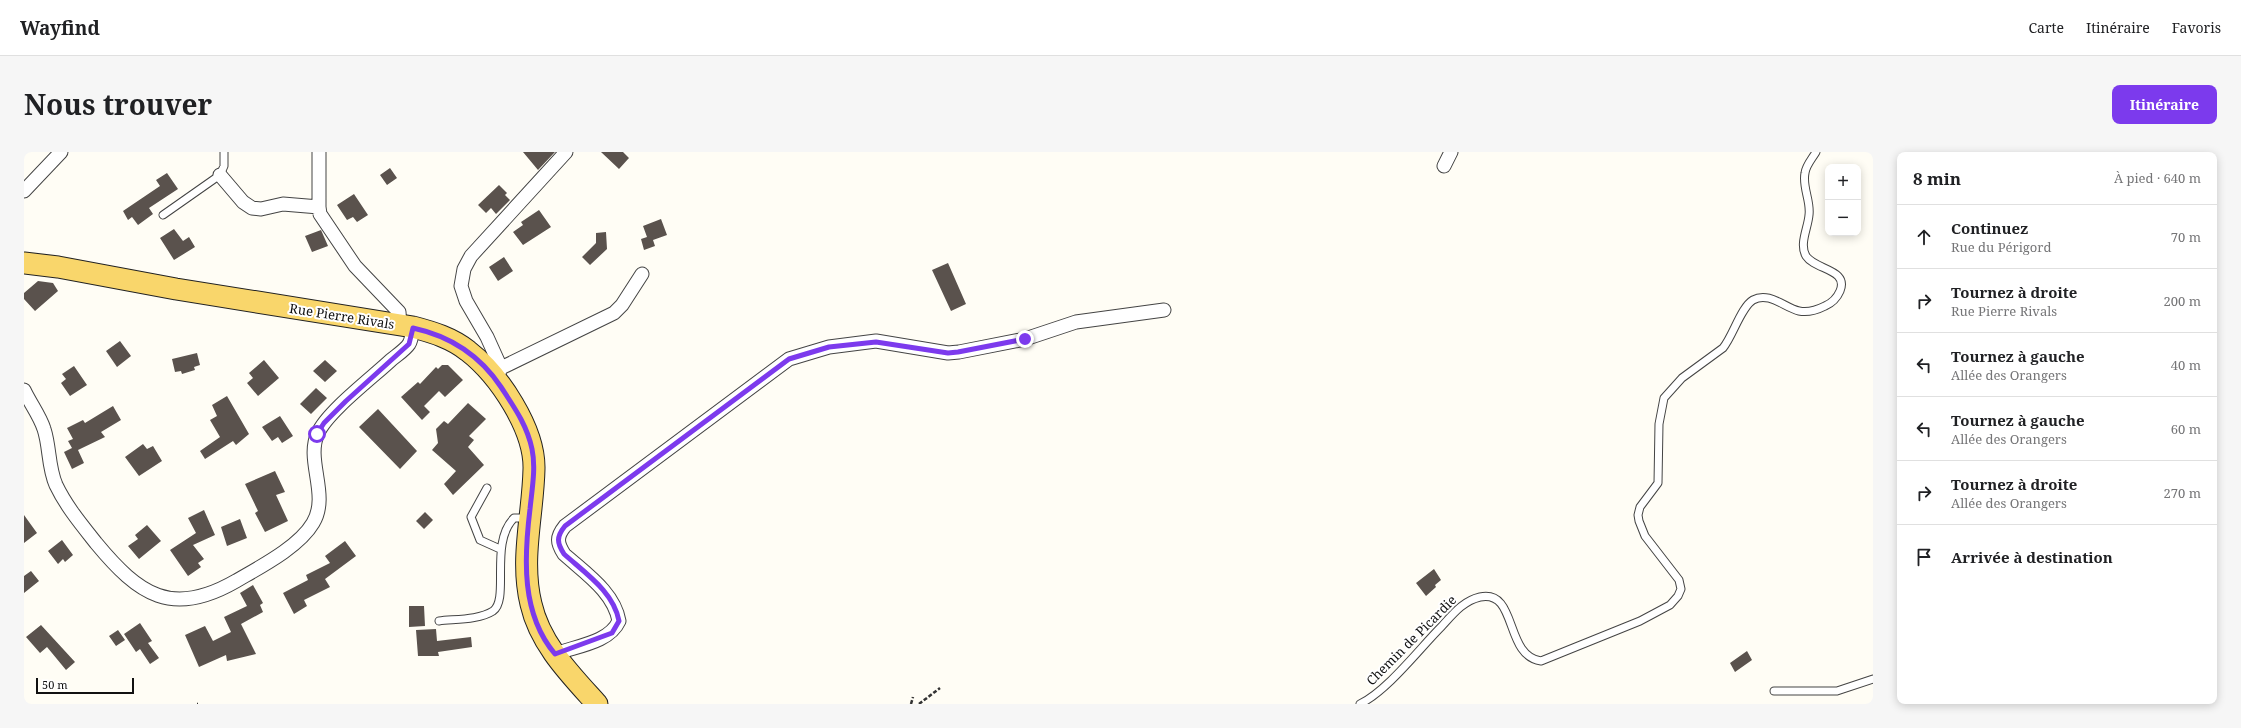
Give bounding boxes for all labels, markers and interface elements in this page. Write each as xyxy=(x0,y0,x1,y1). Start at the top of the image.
text: Wayfind xyxy=(20,15,100,41)
text: Carte xyxy=(2029,18,2064,37)
text: Itinéraire xyxy=(2086,18,2150,37)
text: Favoris xyxy=(2172,18,2221,37)
text: Nous trouver xyxy=(24,85,212,123)
button: Itinéraire xyxy=(2112,85,2217,124)
map controls xyxy=(1825,164,1861,236)
button: + xyxy=(1825,164,1861,200)
text: 8 min xyxy=(1913,167,1961,190)
text: À pied · 640 m xyxy=(2114,169,2201,187)
button: − xyxy=(1825,200,1861,236)
text: Continuez xyxy=(1951,218,2028,238)
icon: ahead xyxy=(1913,226,1935,248)
text: 70 m xyxy=(2171,228,2201,246)
text: Rue du Périgord xyxy=(1951,238,2051,256)
text: Tournez à droite xyxy=(1951,282,2077,302)
icon: right xyxy=(1913,290,1935,312)
text: 200 m xyxy=(2164,292,2201,310)
street label: Rue Pierre Rivals xyxy=(288,299,396,333)
text: Rue Pierre Rivals xyxy=(1951,302,2057,320)
route end xyxy=(1016,330,1034,348)
text: Tournez à gauche xyxy=(1951,346,2085,366)
icon: left xyxy=(1913,354,1935,376)
text: 40 m xyxy=(2171,356,2201,374)
text: Allée des Orangers xyxy=(1951,366,2067,384)
text: Tournez à gauche xyxy=(1951,410,2085,430)
icon: left xyxy=(1913,418,1935,440)
text: 60 m xyxy=(2171,420,2201,438)
route start xyxy=(308,425,326,443)
text: Allée des Orangers xyxy=(1951,430,2067,448)
text: Tournez à droite xyxy=(1951,474,2077,494)
icon: right xyxy=(1913,482,1935,504)
text: 270 m xyxy=(2164,484,2201,502)
text: Allée des Orangers xyxy=(1951,494,2067,512)
icon: arrive xyxy=(1913,546,1935,568)
text: Arrivée à destination xyxy=(1951,547,2113,567)
street label: Chemin de Picardie xyxy=(1362,591,1460,689)
scale bar xyxy=(36,676,134,695)
text: 50 m xyxy=(42,677,68,692)

